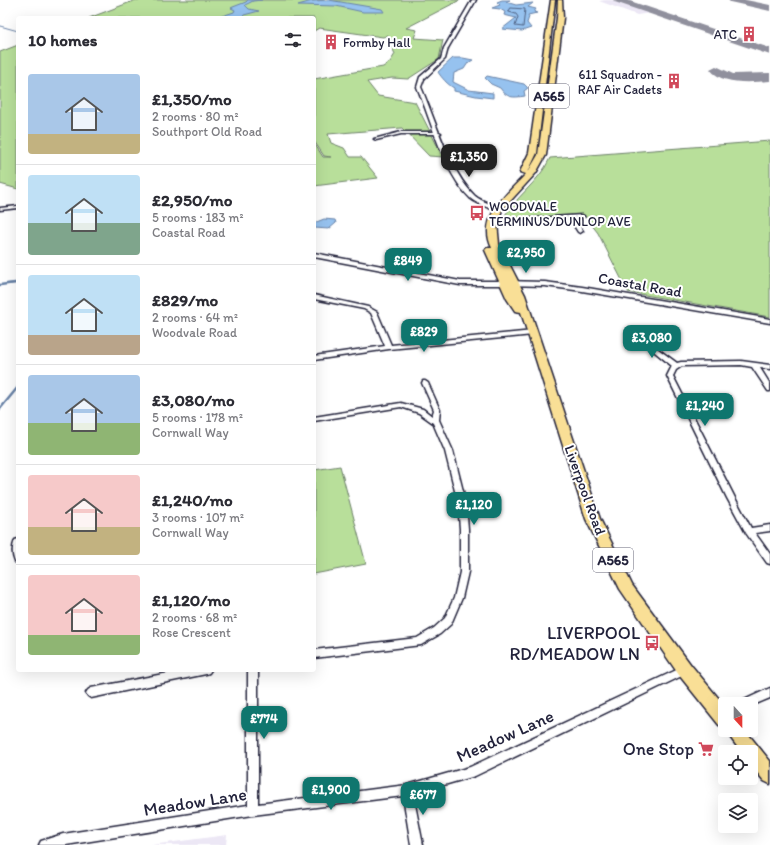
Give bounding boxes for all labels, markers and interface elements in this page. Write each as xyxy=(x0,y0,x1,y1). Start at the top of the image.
building icon: ATC xyxy=(740,25,758,43)
place label: ATC xyxy=(714,27,737,42)
icon: filters xyxy=(282,29,304,51)
text: 10 homes xyxy=(28,30,97,50)
building icon: Formby Hall xyxy=(322,33,340,51)
place label: Formby Hall xyxy=(343,35,411,50)
place label: 611 Squadron - RAF Air Cadets xyxy=(578,67,662,97)
building icon: 611 Squadron - RAF Air Cadets xyxy=(665,72,683,90)
road number: A565 xyxy=(529,84,569,108)
text: £1,350/mo xyxy=(152,89,232,109)
icon: home xyxy=(60,90,108,138)
text: 2 rooms · 80 m² xyxy=(152,109,239,124)
text: Southport Old Road xyxy=(152,124,262,139)
pin: £1,350 xyxy=(436,144,502,178)
text: £1,350 xyxy=(450,149,488,164)
text: £2,950/mo xyxy=(152,190,232,210)
icon: home xyxy=(60,191,108,239)
place label: WOODVALE TERMINUS/DUNLOP AVE xyxy=(489,199,631,229)
bus stop icon: WOODVALE TERMINUS/DUNLOP AVE xyxy=(468,204,486,222)
text: 5 rooms · 183 m² xyxy=(152,210,244,225)
text: Coastal Road xyxy=(152,225,225,240)
pin: £2,950 xyxy=(493,240,559,274)
text: £2,950 xyxy=(507,245,545,260)
pin: £849 xyxy=(384,248,432,282)
text: £849 xyxy=(394,253,422,268)
street label: Coastal Road xyxy=(597,269,684,301)
text: £829/mo xyxy=(152,290,218,310)
icon: home xyxy=(60,291,108,339)
text: 2 rooms · 64 m² xyxy=(152,310,238,325)
pin: £829 xyxy=(400,319,448,353)
text: £829 xyxy=(410,324,438,339)
text: Woodvale Road xyxy=(152,325,237,340)
pin: £3,080 xyxy=(619,325,685,359)
text: £3,080 xyxy=(632,330,672,345)
text: £3,080/mo xyxy=(152,390,235,410)
icon: home xyxy=(60,391,108,439)
pin: £1,240 xyxy=(672,393,738,427)
text: £1,240 xyxy=(686,398,724,413)
text: 5 rooms · 178 m² xyxy=(152,410,243,425)
text: Cornwall Way xyxy=(152,425,229,440)
street label: Liverpool Road xyxy=(560,443,610,537)
text: £1,240/mo xyxy=(152,490,233,510)
icon: home xyxy=(60,491,108,539)
pin: £1,120 xyxy=(441,492,507,526)
text: £1,120 xyxy=(456,497,492,512)
text: 3 rooms · 107 m² xyxy=(152,510,244,525)
text: Cornwall Way xyxy=(152,525,229,540)
road number: A565 xyxy=(593,548,633,572)
text: £1,120/mo xyxy=(152,590,230,610)
icon: home xyxy=(60,591,108,639)
text: 2 rooms · 68 m² xyxy=(152,610,237,625)
place label: LIVERPOOL RD/MEADOW LN xyxy=(509,622,640,665)
text: Rose Crescent xyxy=(152,625,231,640)
bus stop icon: LIVERPOOL RD/MEADOW LN xyxy=(643,634,661,652)
north arrow xyxy=(718,697,758,737)
map controls xyxy=(718,697,758,833)
street label: Meadow Lane xyxy=(453,705,557,767)
pin: £774 xyxy=(240,706,288,740)
text: £774 xyxy=(250,711,278,726)
place label: One Stop xyxy=(623,738,694,760)
supermarket icon: One Stop xyxy=(697,740,715,758)
button: locate xyxy=(718,745,758,785)
pin: £1,900 xyxy=(298,777,364,811)
text: £1,900 xyxy=(312,782,350,797)
pin: £677 xyxy=(399,782,447,816)
street label: Meadow Lane xyxy=(142,783,248,821)
text: £677 xyxy=(410,787,436,802)
button: layers xyxy=(718,793,758,833)

